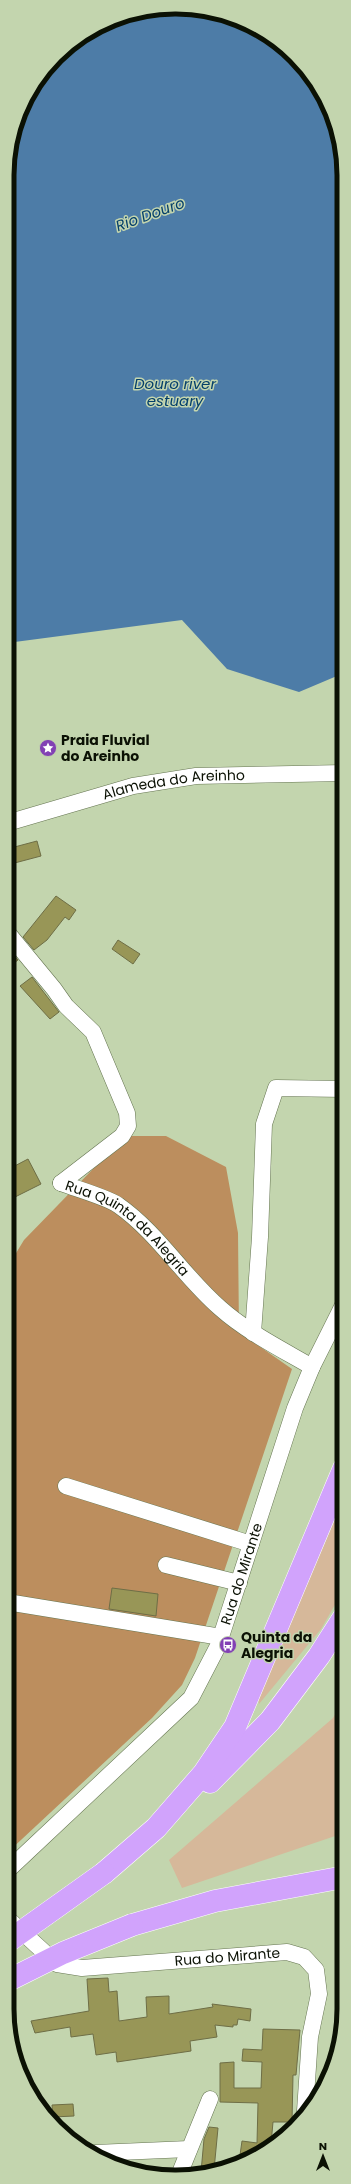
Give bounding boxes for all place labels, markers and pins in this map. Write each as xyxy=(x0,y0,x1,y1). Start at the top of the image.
place label: Praia Fluvial do Areinho xyxy=(61,730,150,766)
place icon: Praia Fluvial do Areinho xyxy=(38,738,58,758)
place label: Quinta da Alegria xyxy=(241,1627,312,1663)
bus stop icon: Quinta da Alegria xyxy=(218,1635,238,1655)

